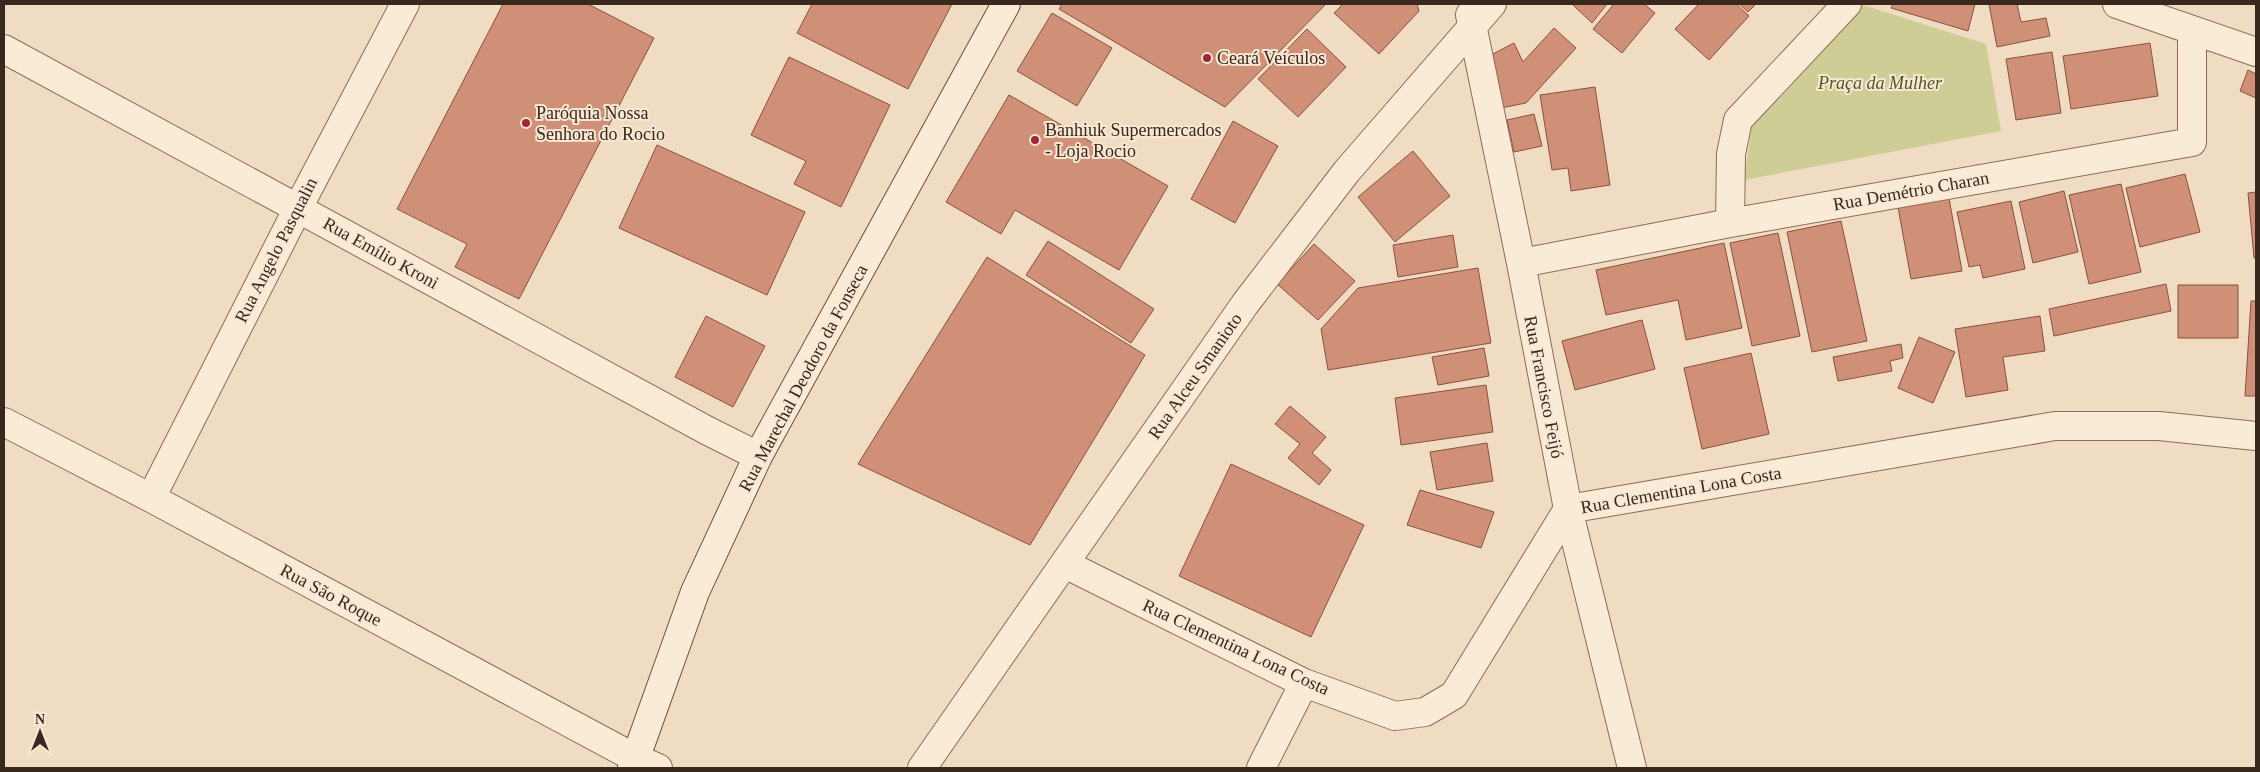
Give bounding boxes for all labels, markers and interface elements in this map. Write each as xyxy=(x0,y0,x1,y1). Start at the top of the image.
place label: Ceará Veículos xyxy=(1217,48,1325,68)
marker: Ceará Veículos xyxy=(1201,52,1213,64)
park label: Praça da Mulher xyxy=(1817,73,1943,93)
place label: Paróquia Nossa Senhora do Rocio xyxy=(536,103,665,144)
marker: Paróquia Nossa Senhora do Rocio xyxy=(520,117,532,129)
place label: Banhiuk Supermercados - Loja Rocio xyxy=(1045,120,1221,161)
marker: Banhiuk Supermercados - Loja Rocio xyxy=(1029,134,1041,146)
street label: Rua Demétrio Charan xyxy=(1831,167,1991,215)
street label: Rua Angelo Pasqualin xyxy=(231,174,321,326)
street label: Rua Emílio Kroni xyxy=(320,213,442,293)
street label: Rua Marechal Deodoro da Fonseca xyxy=(735,261,871,495)
street label: Rua Alceu Smanioto xyxy=(1144,309,1246,443)
street label: Rua Francisco Feijó xyxy=(1520,314,1568,460)
street label: Rua Clementina Lona Costa xyxy=(1579,462,1783,518)
street label: Rua São Roque xyxy=(277,560,385,630)
street label: Rua Clementina Lona Costa xyxy=(1140,595,1332,699)
north arrow xyxy=(15,707,65,757)
text: N xyxy=(35,712,45,727)

